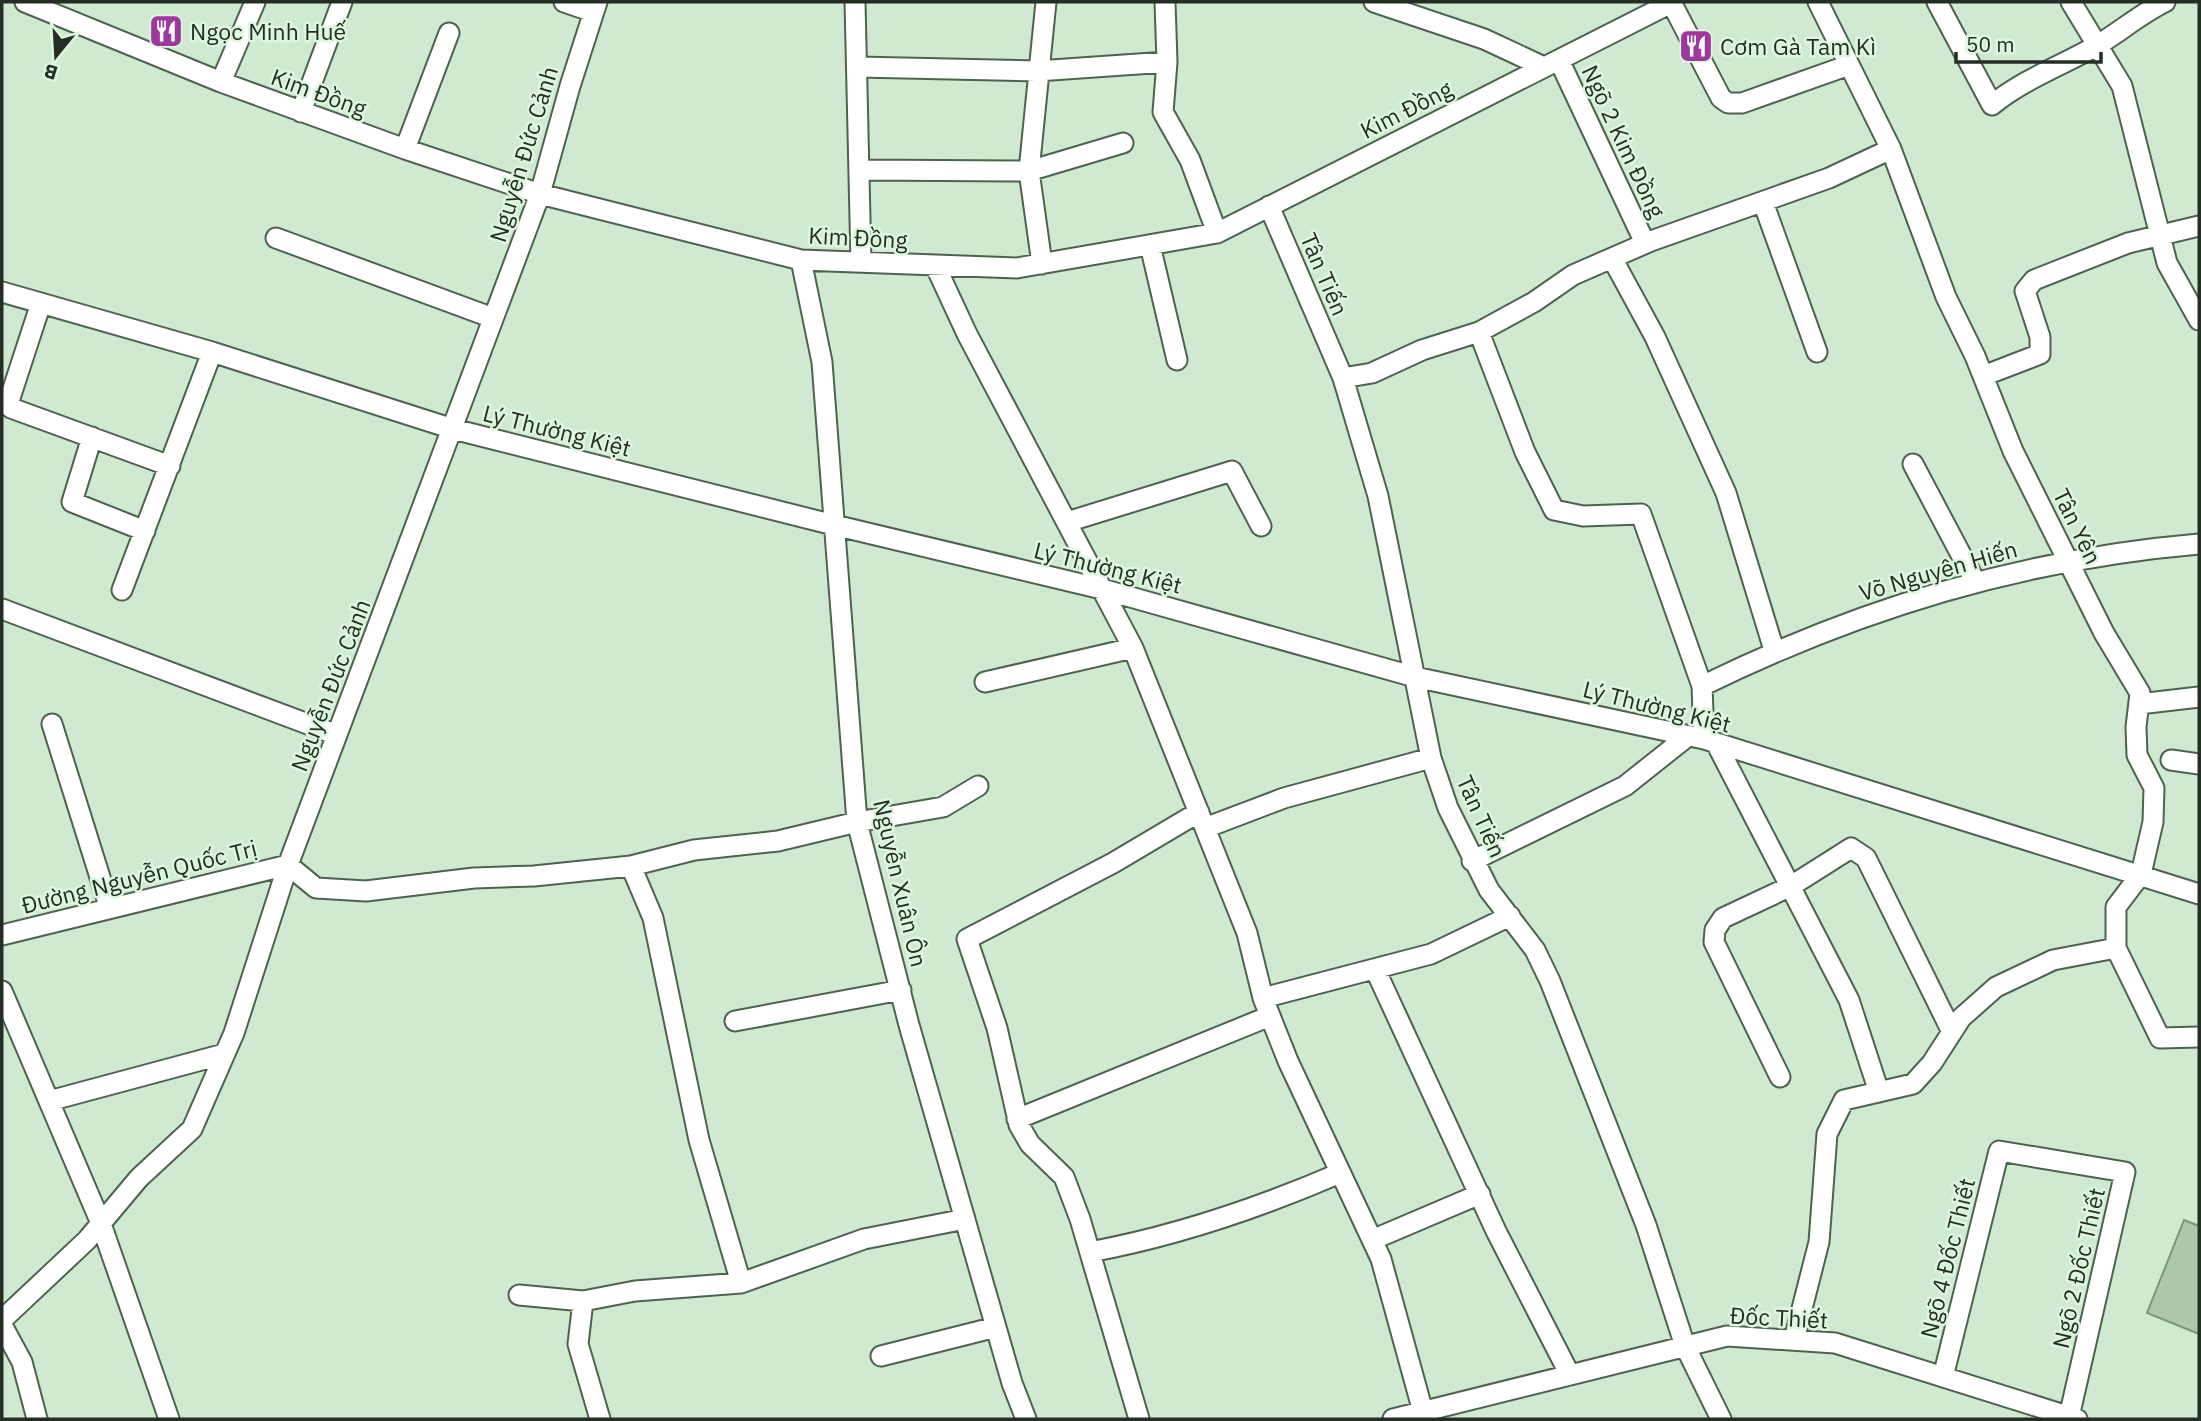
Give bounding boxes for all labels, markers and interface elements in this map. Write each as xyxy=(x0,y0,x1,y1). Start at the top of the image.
restaurant icon: Ngọc Minh Huế xyxy=(147,12,185,50)
place label: Ngọc Minh Huế xyxy=(190,16,346,46)
north arrow xyxy=(21,21,91,91)
scale bar xyxy=(1956,21,2101,65)
restaurant icon: Cơm Gà Tam Kì xyxy=(1677,27,1715,65)
text: 50 m xyxy=(1966,30,2015,58)
place label: Cơm Gà Tam Kì xyxy=(1720,31,1876,61)
text: B xyxy=(41,59,60,86)
street label: Ngõ 2 Kim Đồng xyxy=(1575,60,1673,222)
street label: Kim Đồng xyxy=(267,61,371,123)
street label: Nguyễn Đức Cảnh xyxy=(482,63,564,245)
street label: Kim Đồng xyxy=(1355,73,1457,145)
street label: Kim Đồng xyxy=(808,219,908,255)
street label: Tân Tiến xyxy=(1294,228,1356,320)
street label: Lý Thường Kiệt xyxy=(480,397,634,463)
street label: Tân Yên xyxy=(2047,483,2109,569)
street label: Võ Nguyên Hiến xyxy=(1855,533,2021,607)
street label: Lý Thường Kiệt xyxy=(1031,534,1185,600)
street label: Nguyễn Đức Cảnh xyxy=(283,595,377,775)
street label: Lý Thường Kiệt xyxy=(1580,673,1734,739)
street label: Tân Tiến xyxy=(1451,770,1513,862)
street label: Nguyễn Xuân Ôn xyxy=(867,796,935,970)
street label: Đường Nguyễn Quốc Trị xyxy=(18,832,260,920)
street label: Ngõ 4 Đốc Thiết xyxy=(1913,1175,1981,1341)
street label: Ngõ 2 Đốc Thiết xyxy=(2045,1185,2111,1351)
street label: Đốc Thiết xyxy=(1729,1299,1829,1335)

